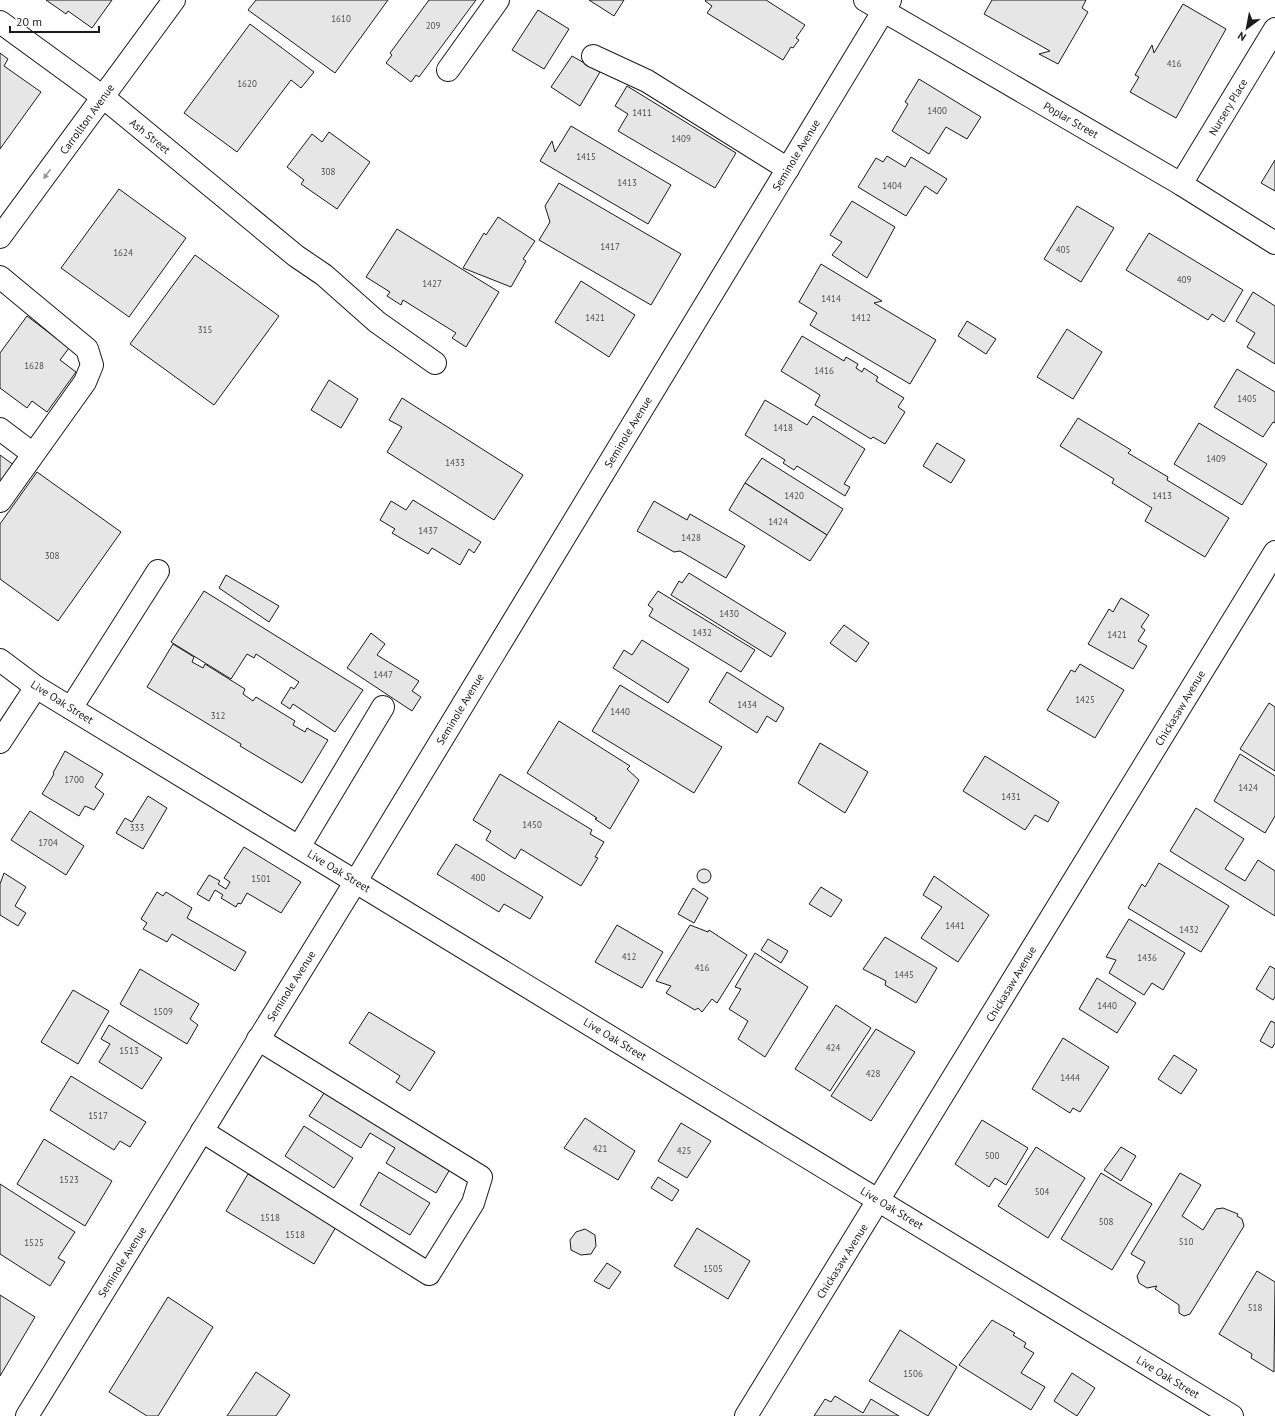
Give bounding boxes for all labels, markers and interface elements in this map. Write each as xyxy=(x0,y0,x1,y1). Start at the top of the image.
scale bar xyxy=(10,8,99,34)
north arrow xyxy=(1227,8,1267,48)
house number: 1610 xyxy=(331,13,351,24)
text: 20 m xyxy=(16,14,42,29)
house number: 209 xyxy=(426,20,440,31)
text: N xyxy=(1235,29,1248,44)
house number: 416 xyxy=(1167,58,1181,69)
street label: Nursery Place xyxy=(1206,76,1251,138)
house number: 1620 xyxy=(237,78,257,89)
street label: Carrollton Avenue xyxy=(57,81,118,157)
street label: Poplar Street xyxy=(1041,99,1101,141)
house number: 1400 xyxy=(927,105,947,116)
house number: 1411 xyxy=(632,107,652,118)
street label: Ash Street xyxy=(127,115,173,157)
street label: Seminole Avenue xyxy=(769,116,823,193)
house number: 1409 xyxy=(671,133,691,144)
house number: 1415 xyxy=(576,151,596,162)
house number: 308 xyxy=(321,166,335,177)
one-way arrow xyxy=(43,168,51,179)
house number: 1413 xyxy=(617,177,637,188)
house number: 1404 xyxy=(882,180,902,191)
house number: 1417 xyxy=(600,241,620,252)
house number: 405 xyxy=(1056,244,1070,255)
house number: 1624 xyxy=(113,247,133,258)
house number: 409 xyxy=(1177,274,1191,285)
house number: 1427 xyxy=(422,278,442,289)
house number: 1414 xyxy=(821,293,841,304)
house number: 1421 xyxy=(585,312,605,323)
house number: 1412 xyxy=(851,312,871,323)
house number: 315 xyxy=(198,324,212,335)
house number: 1628 xyxy=(24,360,44,371)
house number: 1416 xyxy=(814,365,834,376)
street label: Seminole Avenue xyxy=(601,393,655,470)
house number: 1405 xyxy=(1237,393,1257,404)
house number: 1418 xyxy=(773,422,793,433)
house number: 1409 xyxy=(1206,453,1226,464)
house number: 1433 xyxy=(445,457,465,468)
house number: 1420 xyxy=(784,490,804,501)
house number: 1413 xyxy=(1152,490,1172,501)
house number: 1424 xyxy=(768,516,788,527)
house number: 1437 xyxy=(418,525,438,536)
house number: 1428 xyxy=(681,532,701,543)
house number: 308 xyxy=(45,550,59,561)
house number: 1430 xyxy=(719,608,739,619)
house number: 1432 xyxy=(692,627,712,638)
house number: 1421 xyxy=(1107,629,1127,640)
street label: Chickasaw Avenue xyxy=(1152,667,1208,748)
house number: 1447 xyxy=(373,669,393,680)
street label: Seminole Avenue xyxy=(433,670,487,747)
street label: Live Oak Street xyxy=(28,677,96,727)
house number: 1425 xyxy=(1075,694,1095,705)
house number: 1434 xyxy=(737,699,757,710)
house number: 1440 xyxy=(610,706,630,717)
house number: 312 xyxy=(211,710,225,721)
house number: 1700 xyxy=(64,774,84,785)
house number: 1424 xyxy=(1238,782,1258,793)
house number: 1431 xyxy=(1001,791,1021,802)
house number: 1450 xyxy=(522,819,542,830)
house number: 333 xyxy=(130,822,144,833)
house number: 1704 xyxy=(38,837,58,848)
street label: Live Oak Street xyxy=(305,847,373,895)
house number: 400 xyxy=(471,872,485,883)
house number: 1501 xyxy=(251,873,271,884)
house number: 1441 xyxy=(945,920,965,931)
house number: 1432 xyxy=(1179,924,1199,935)
street label: Chickasaw Avenue xyxy=(983,943,1039,1024)
street label: Seminole Avenue xyxy=(264,948,319,1024)
house number: 412 xyxy=(622,951,636,962)
house number: 1436 xyxy=(1137,952,1157,963)
house number: 416 xyxy=(695,962,709,973)
house number: 1445 xyxy=(894,969,914,980)
house number: 1440 xyxy=(1097,1000,1117,1011)
house number: 1509 xyxy=(153,1006,173,1017)
street label: Live Oak Street xyxy=(581,1015,649,1063)
house number: 424 xyxy=(826,1042,840,1053)
house number: 1513 xyxy=(119,1045,139,1056)
house number: 428 xyxy=(866,1068,880,1079)
house number: 1444 xyxy=(1060,1072,1080,1083)
house number: 1517 xyxy=(88,1110,108,1121)
house number: 421 xyxy=(593,1143,607,1154)
house number: 425 xyxy=(677,1145,691,1156)
house number: 500 xyxy=(985,1150,999,1161)
house number: 1523 xyxy=(59,1174,79,1185)
street label: Live Oak Street xyxy=(858,1184,926,1232)
house number: 504 xyxy=(1035,1186,1049,1197)
house number: 1518 xyxy=(260,1212,280,1223)
house number: 508 xyxy=(1099,1216,1113,1227)
street label: Chickasaw Avenue xyxy=(813,1221,871,1301)
street label: Seminole Avenue xyxy=(95,1224,150,1300)
house number: 1518 xyxy=(285,1229,305,1240)
house number: 510 xyxy=(1179,1236,1193,1247)
house number: 1525 xyxy=(24,1237,44,1248)
house number: 1505 xyxy=(703,1263,723,1274)
house number: 518 xyxy=(1248,1302,1262,1313)
street label: Live Oak Street xyxy=(1134,1353,1202,1401)
house number: 1506 xyxy=(903,1368,923,1379)

